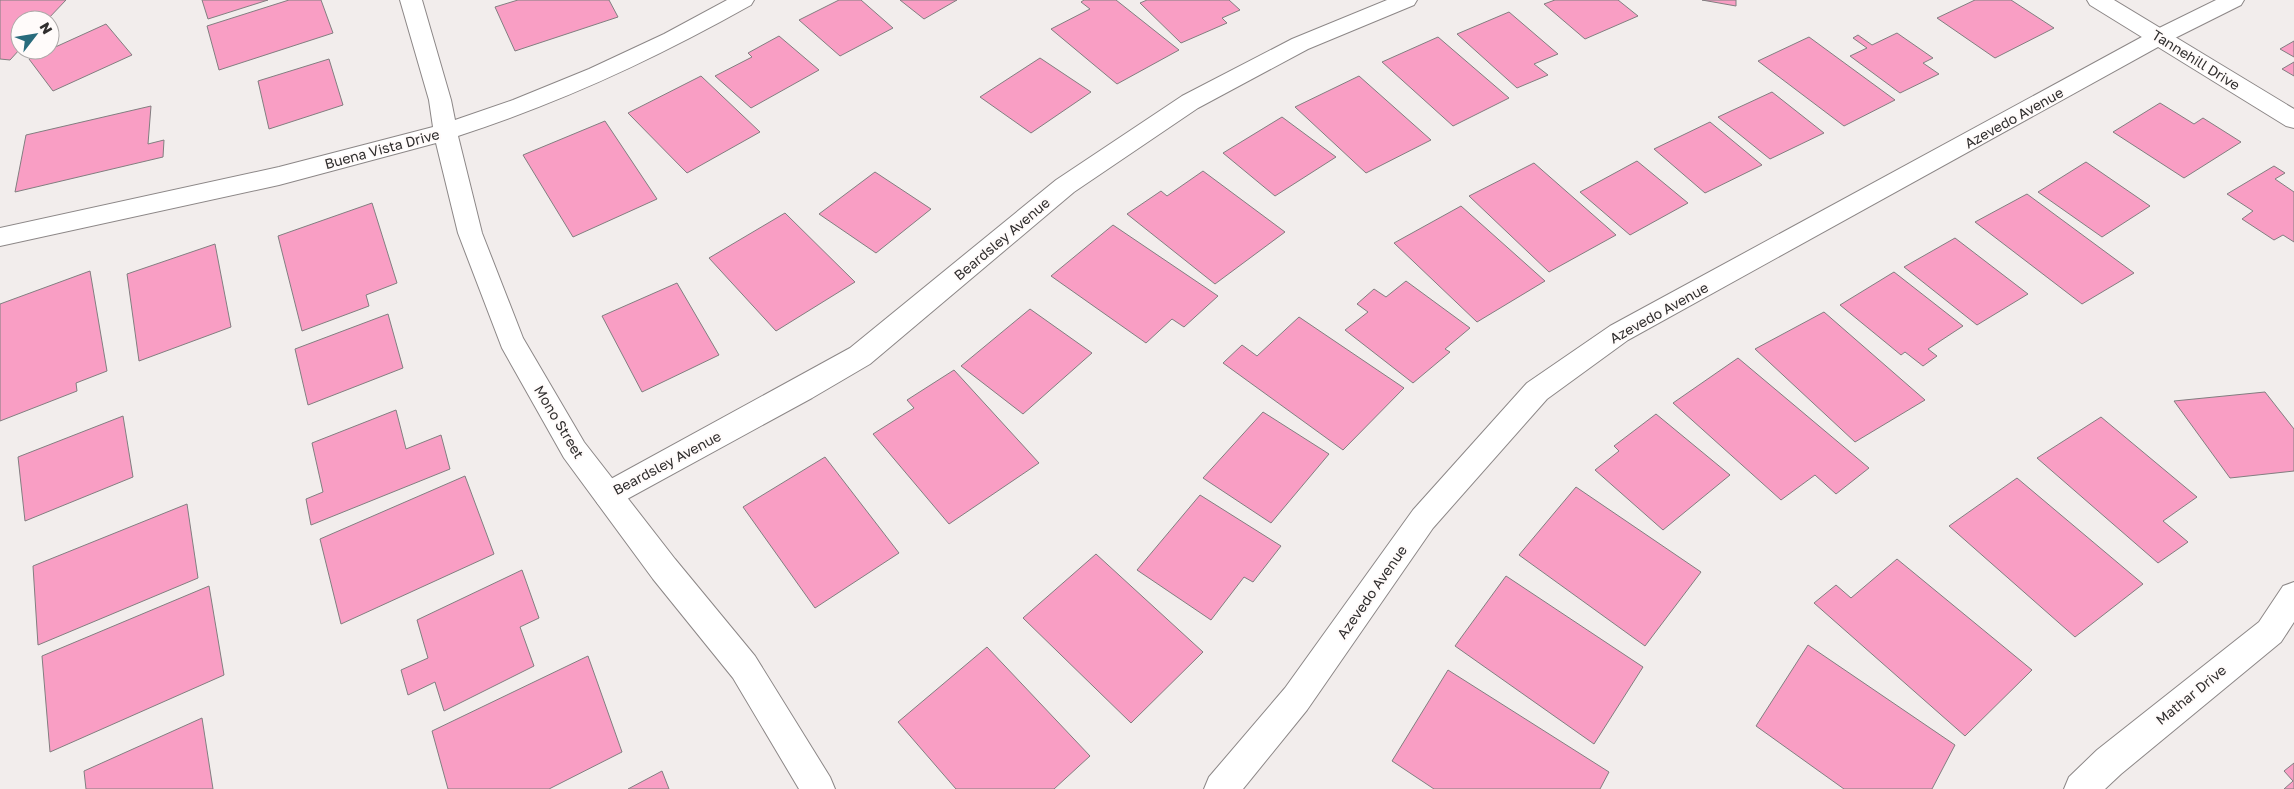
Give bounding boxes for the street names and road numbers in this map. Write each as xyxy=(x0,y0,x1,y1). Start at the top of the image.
street label: Tannehill Drive xyxy=(2149,26,2243,93)
street label: Azevedo Avenue xyxy=(1961,83,2066,152)
street label: Buena Vista Drive xyxy=(323,125,441,172)
street label: Beardsley Avenue xyxy=(950,194,1053,284)
street label: Azevedo Avenue xyxy=(1606,278,1711,347)
street label: Mono Street xyxy=(531,382,588,461)
street label: Beardsley Avenue xyxy=(610,427,724,498)
street label: Azevedo Avenue xyxy=(1333,542,1410,642)
street label: Mathar Drive xyxy=(2152,661,2229,728)

